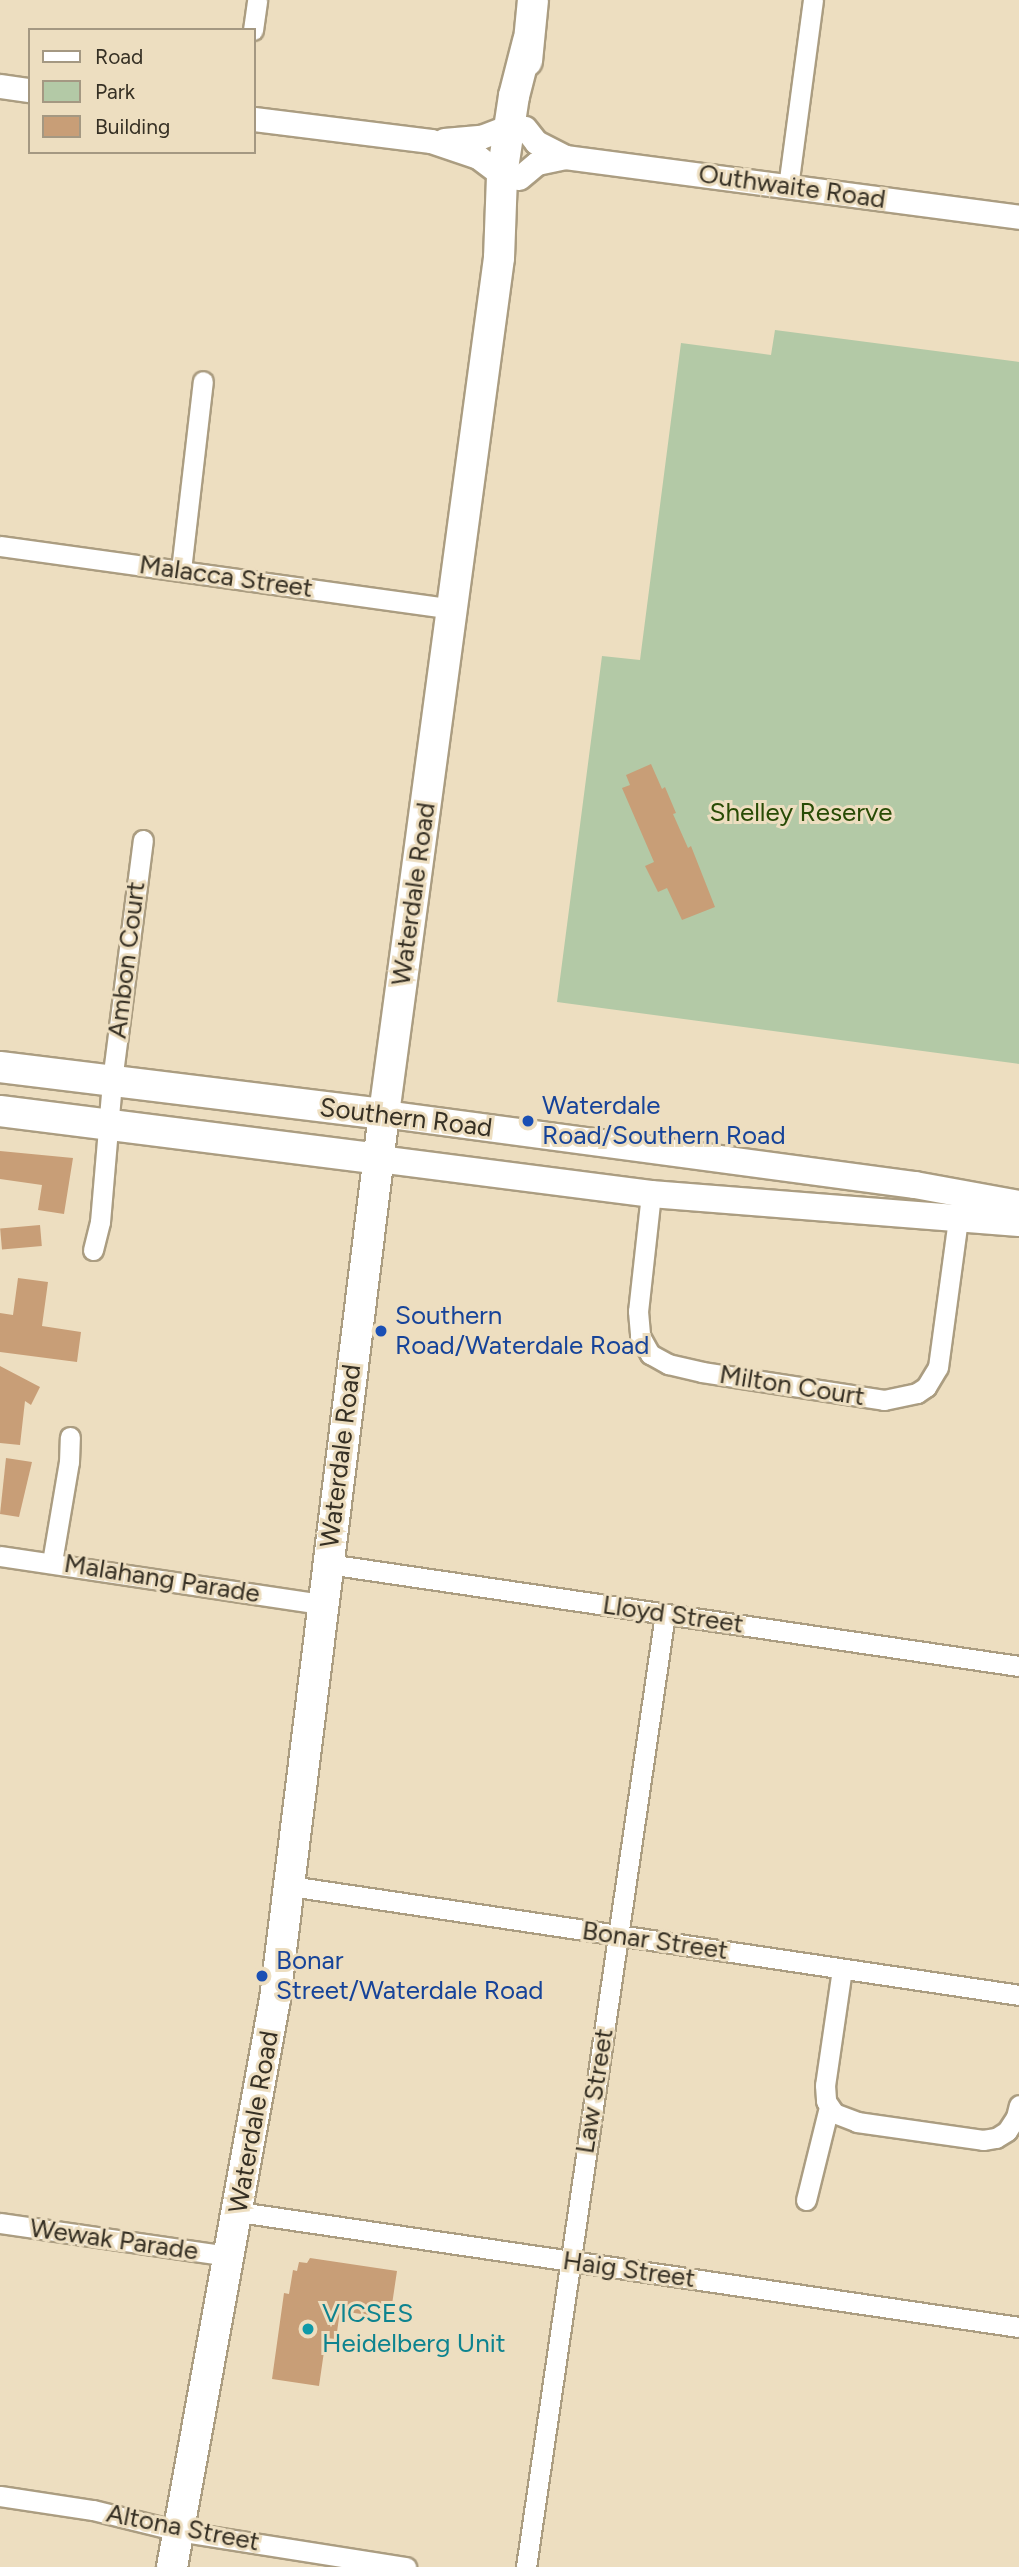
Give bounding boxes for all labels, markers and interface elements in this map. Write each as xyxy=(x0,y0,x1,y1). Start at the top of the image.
legend xyxy=(28,28,256,154)
text: Road xyxy=(95,44,143,69)
text: Park xyxy=(95,79,135,104)
text: Building xyxy=(95,114,170,139)
street label: Outhwaite Road xyxy=(697,158,887,216)
street label: Malacca Street xyxy=(137,549,315,605)
park label: Shelley Reserve xyxy=(709,797,893,829)
street label: Waterdale Road xyxy=(386,800,442,988)
street label: Ambon Court xyxy=(102,880,152,1040)
place label: Waterdale Road/Southern Road xyxy=(542,1090,786,1152)
street label: Southern Road xyxy=(318,1092,494,1144)
marker: Waterdale Road/Southern Road xyxy=(520,1113,536,1129)
place label: Southern Road/Waterdale Road xyxy=(395,1300,650,1362)
marker: Southern Road/Waterdale Road xyxy=(373,1323,389,1339)
street label: Milton Court xyxy=(717,1359,867,1413)
street label: Waterdale Road xyxy=(314,1362,368,1550)
street label: Malahang Parade xyxy=(62,1548,262,1610)
street label: Lloyd Street xyxy=(601,1590,745,1640)
street label: Bonar Street xyxy=(580,1915,730,1967)
place label: Bonar Street/Waterdale Road xyxy=(276,1945,544,2007)
marker: Bonar Street/Waterdale Road xyxy=(254,1968,270,1984)
street label: Law Street xyxy=(570,2026,620,2156)
street label: Waterdale Road xyxy=(223,2028,285,2216)
street label: Wewak Parade xyxy=(28,2213,200,2267)
street label: Haig Street xyxy=(561,2245,697,2295)
place label: VICSES Heidelberg Unit xyxy=(322,2298,506,2360)
marker: VICSES Heidelberg Unit xyxy=(300,2321,316,2337)
street label: Altona Street xyxy=(104,2498,262,2558)

